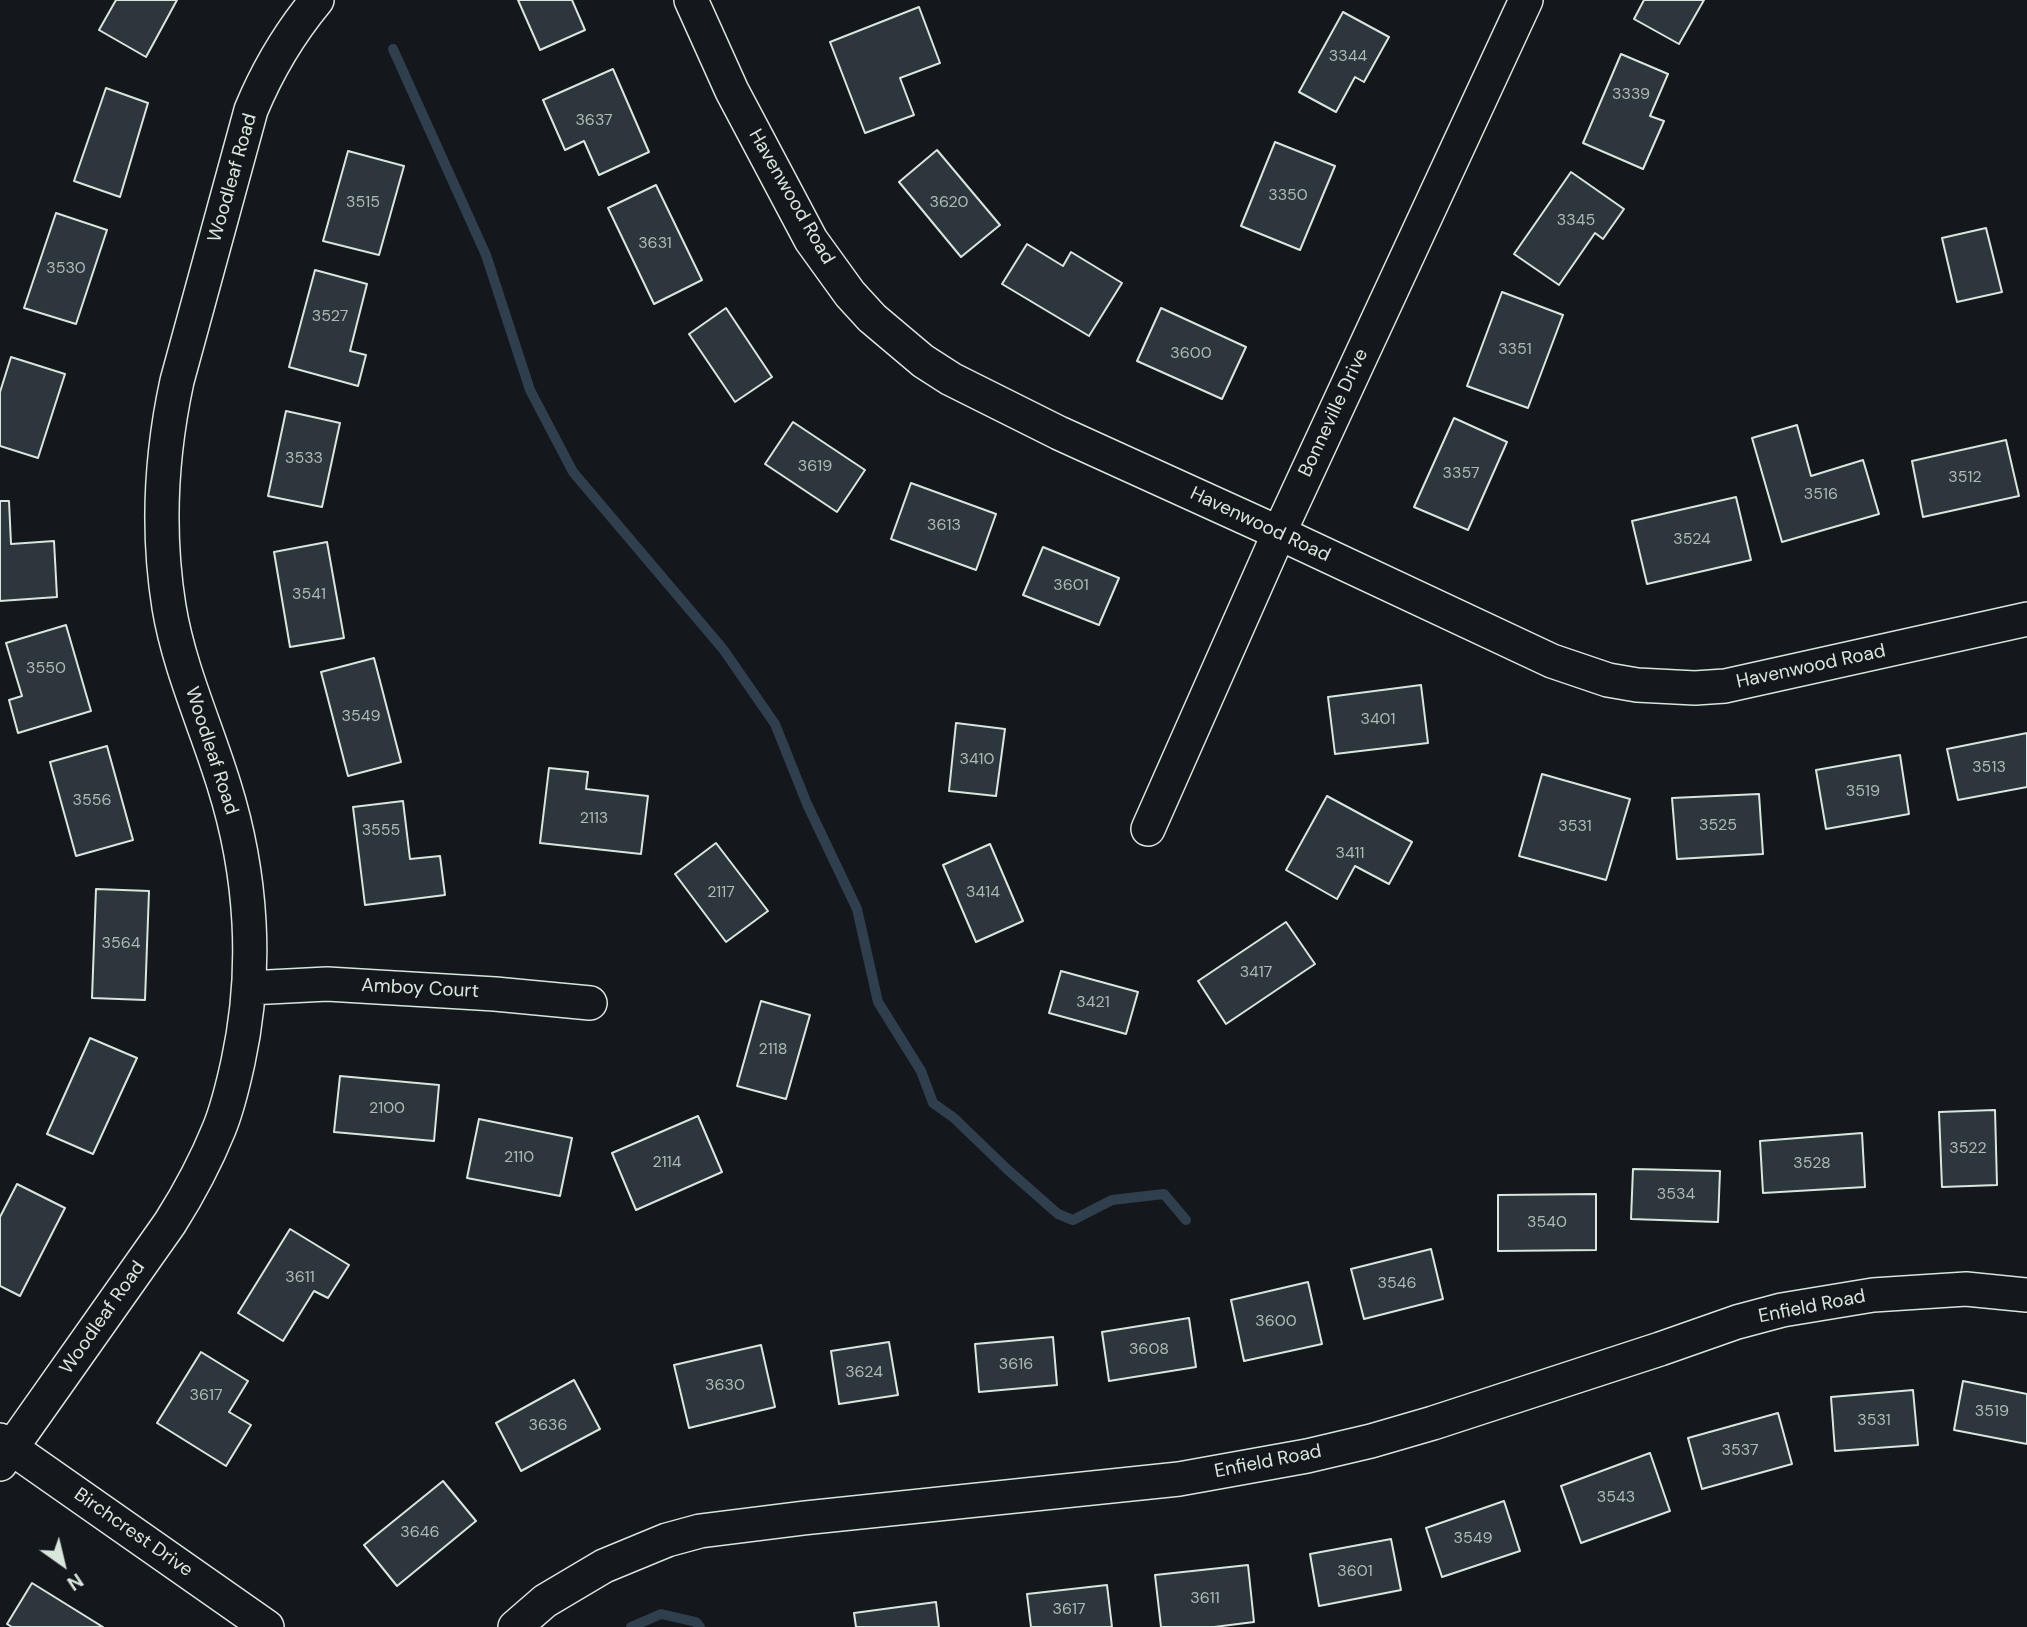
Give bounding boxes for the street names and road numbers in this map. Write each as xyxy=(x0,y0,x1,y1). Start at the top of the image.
street label: Woodleaf Road xyxy=(204,111,262,245)
street label: Havenwood Road xyxy=(743,125,839,269)
street label: Bonneville Drive xyxy=(1294,345,1374,481)
street label: Havenwood Road xyxy=(1186,483,1334,567)
street label: Havenwood Road xyxy=(1734,640,1888,694)
street label: Woodleaf Road xyxy=(180,684,242,818)
street label: Amboy Court xyxy=(361,975,479,1003)
street label: Woodleaf Road xyxy=(56,1257,150,1379)
street label: Enfield Road xyxy=(1757,1285,1867,1329)
street label: Enfield Road xyxy=(1213,1440,1323,1484)
street label: Birchcrest Drive xyxy=(69,1484,197,1582)

